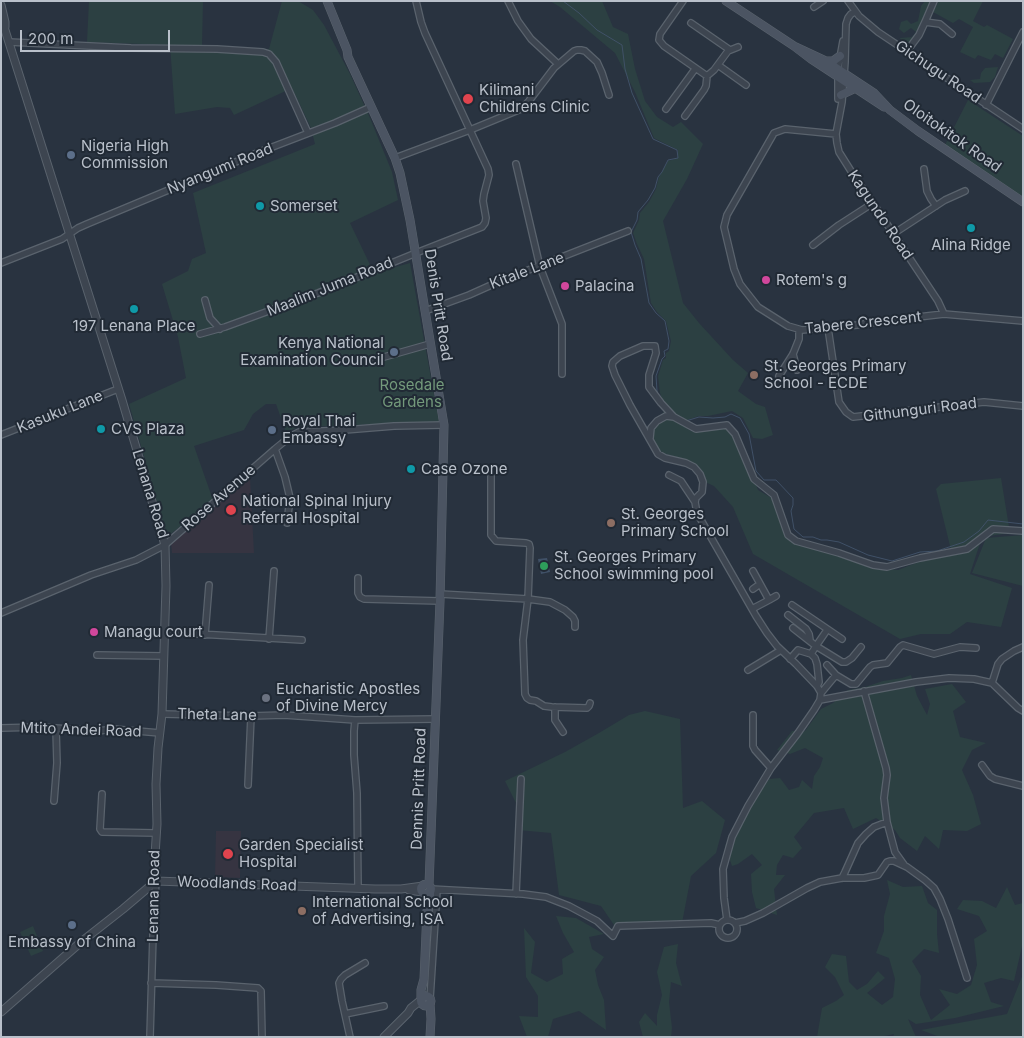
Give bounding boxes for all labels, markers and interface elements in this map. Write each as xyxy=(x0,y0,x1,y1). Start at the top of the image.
scale bar xyxy=(22,20,172,52)
text: 200 m xyxy=(28,29,73,48)
street label: Gichugu Road xyxy=(892,37,984,107)
place label: Kilimani Childrens Clinic xyxy=(479,81,590,116)
marker: Kilimani Childrens Clinic xyxy=(461,92,475,106)
street label: Oloitokitok Road xyxy=(899,95,1005,177)
place label: Nigeria High Commission xyxy=(81,137,169,172)
street label: Nyangumi Road xyxy=(165,140,275,198)
marker: Nigeria High Commission xyxy=(65,149,77,161)
street label: Kagundo Road xyxy=(843,167,917,263)
place label: Somerset xyxy=(270,197,338,215)
marker: Somerset xyxy=(254,200,266,212)
marker: Alina Ridge xyxy=(965,222,977,234)
place label: Alina Ridge xyxy=(931,236,1011,254)
street label: Denis Pritt Road xyxy=(420,248,456,362)
street label: Kitale Lane xyxy=(487,249,567,293)
street label: Maalim Juma Road xyxy=(264,253,396,321)
place label: Rotem's g xyxy=(776,271,847,289)
marker: Rotem's g xyxy=(760,274,772,286)
place label: Palacina xyxy=(575,277,635,295)
marker: Palacina xyxy=(559,280,571,292)
marker: 197 Lenana Place xyxy=(128,303,140,315)
street label: Tabere Crescent xyxy=(804,308,922,338)
place label: 197 Lenana Place xyxy=(73,317,195,335)
place label: Kenya National Examination Council xyxy=(240,334,384,369)
marker: Kenya National Examination Council xyxy=(388,346,400,358)
place label: St. Georges Primary School - ECDE xyxy=(764,357,906,392)
marker: St. Georges Primary School - ECDE xyxy=(748,369,760,381)
park label: Rosedale Gardens xyxy=(379,376,445,411)
street label: Kasuku Lane xyxy=(14,387,106,437)
street label: Githunguri Road xyxy=(862,394,978,426)
place label: Royal Thai Embassy xyxy=(282,412,355,447)
place label: CVS Plaza xyxy=(111,420,184,438)
marker: CVS Plaza xyxy=(95,423,107,435)
marker: Royal Thai Embassy xyxy=(266,424,278,436)
street label: Lenana Road xyxy=(128,447,172,541)
place label: Case Ozone xyxy=(421,460,507,478)
street label: Rose Avenue xyxy=(178,461,260,535)
marker: Case Ozone xyxy=(405,463,417,475)
place label: National Spinal Injury Referral Hospital xyxy=(242,492,392,527)
marker: National Spinal Injury Referral Hospital xyxy=(224,503,238,517)
place label: St. Georges Primary School xyxy=(621,505,729,540)
marker: St. Georges Primary School xyxy=(605,517,617,529)
place label: St. Georges Primary School swimming pool xyxy=(554,548,714,583)
marker: St. Georges Primary School swimming pool xyxy=(538,560,550,572)
place label: Managu court xyxy=(104,623,203,641)
marker: Managu court xyxy=(88,626,100,638)
place label: Eucharistic Apostles of Divine Mercy xyxy=(276,680,420,715)
marker: Eucharistic Apostles of Divine Mercy xyxy=(260,692,272,704)
street label: Theta Lane xyxy=(177,705,257,725)
street label: Mtito Andei Road xyxy=(20,719,142,741)
street label: Dennis Pritt Road xyxy=(408,728,430,850)
place label: Garden Specialist Hospital xyxy=(239,836,363,871)
marker: Garden Specialist Hospital xyxy=(221,847,235,861)
street label: Lenana Road xyxy=(144,850,164,942)
street label: Woodlands Road xyxy=(177,873,297,895)
place label: International School of Advertising, ISA xyxy=(312,893,453,928)
marker: International School of Advertising, ISA xyxy=(296,905,308,917)
marker: Embassy of China xyxy=(66,919,78,931)
place label: Embassy of China xyxy=(8,933,136,951)

